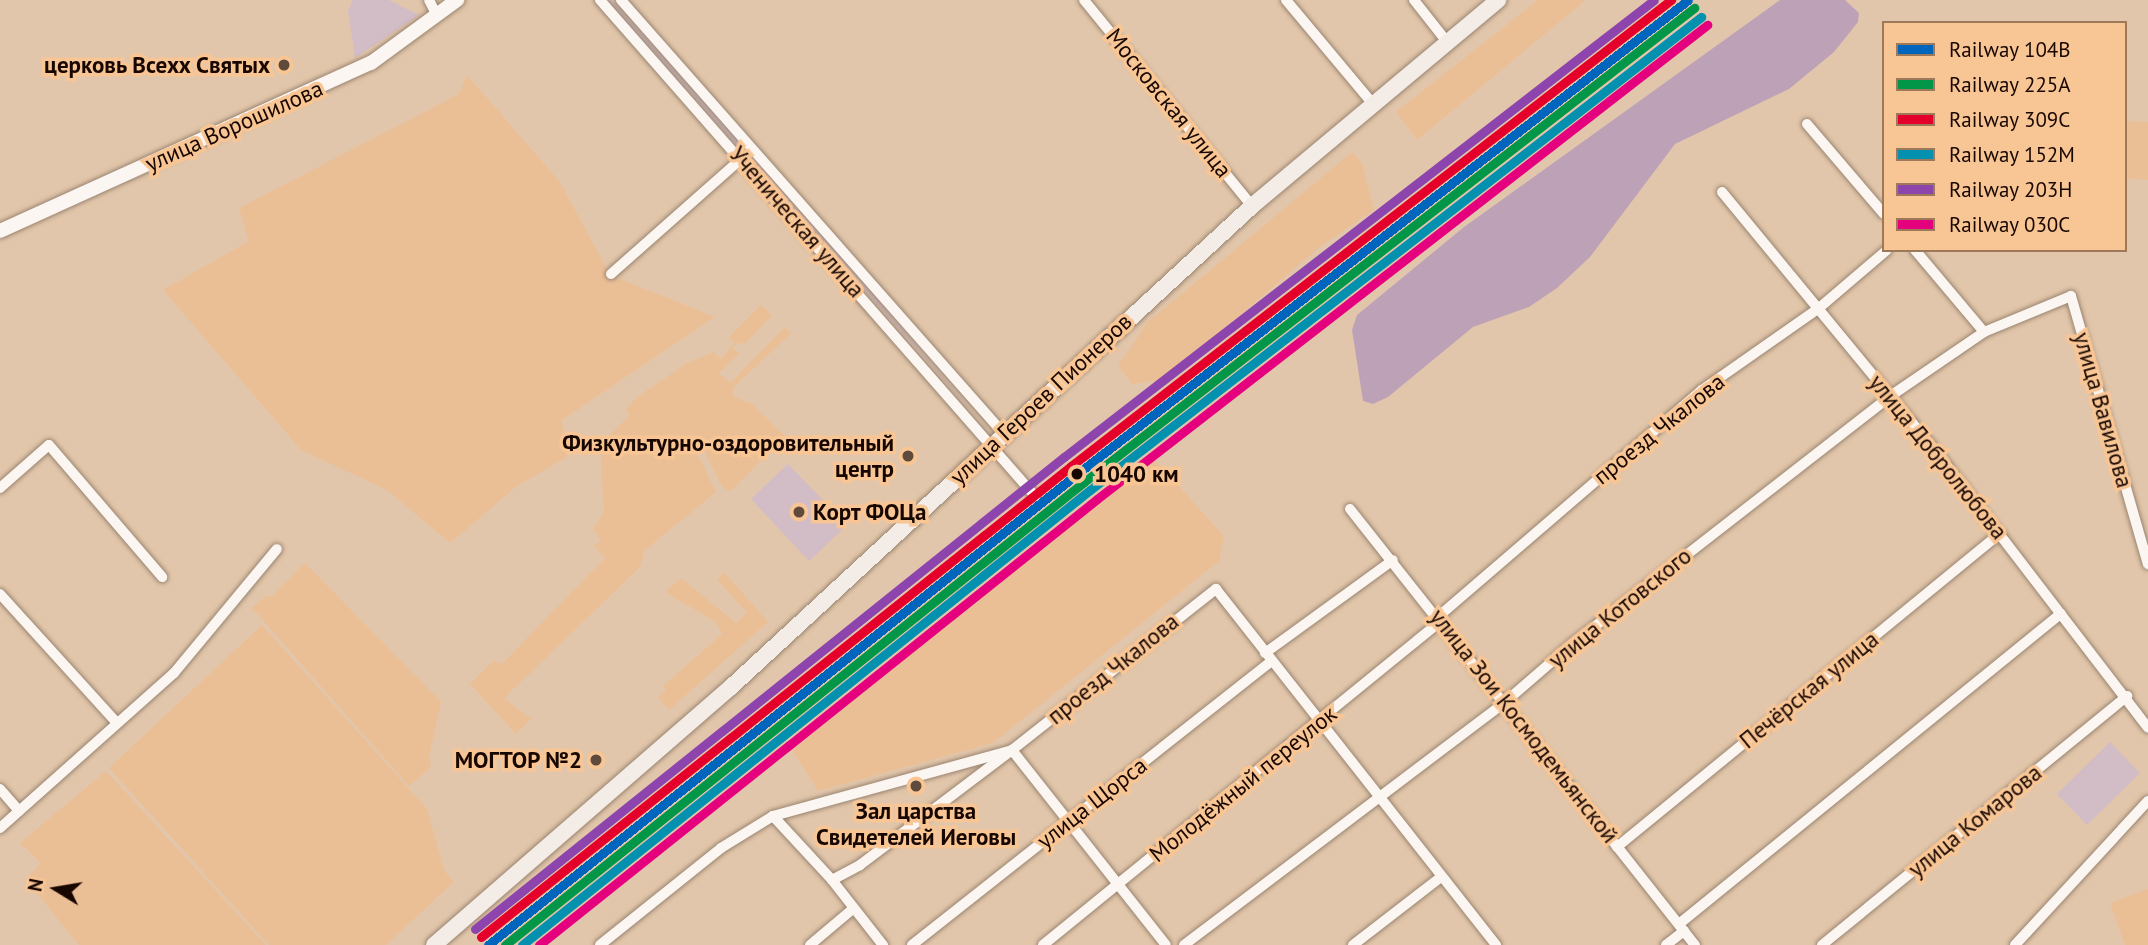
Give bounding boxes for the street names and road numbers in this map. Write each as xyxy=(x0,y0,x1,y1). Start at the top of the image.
street label: Московская улица xyxy=(1100,23,1238,183)
street label: улица Ворошилова xyxy=(141,74,327,178)
street label: Ученическая улица xyxy=(724,141,870,303)
street label: улица Героев Пионеров xyxy=(944,308,1138,490)
street label: улица Вавилова xyxy=(2068,329,2138,491)
street label: проезд Чкалова xyxy=(1588,368,1730,490)
street label: улица Добролюбова xyxy=(1863,369,2013,545)
street label: улица Котовского xyxy=(1543,542,1697,674)
street label: улица Зои Космодемьянской xyxy=(1424,603,1624,849)
street label: проезд Чкалова xyxy=(1042,608,1184,730)
street label: Печёрская улица xyxy=(1734,626,1884,754)
street label: Молодёжный переулок xyxy=(1144,700,1342,868)
street label: улица Щорса xyxy=(1032,751,1152,855)
street label: улица Комарова xyxy=(1903,759,2047,883)

